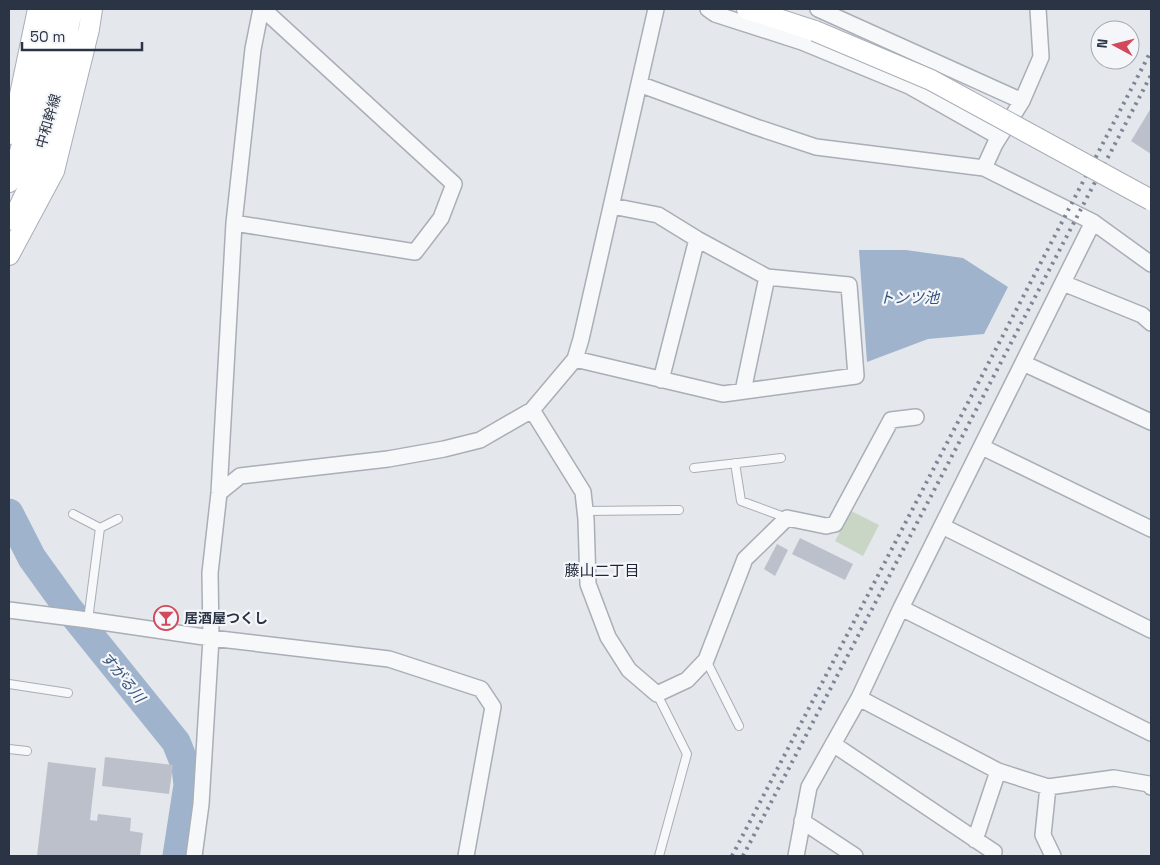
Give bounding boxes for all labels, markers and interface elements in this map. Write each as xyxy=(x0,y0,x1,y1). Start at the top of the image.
scale bar xyxy=(22,20,142,52)
north arrow xyxy=(1090,20,1140,70)
text: 50 m xyxy=(30,27,65,46)
text: N xyxy=(1093,38,1112,49)
street label: 中和幹線 xyxy=(32,92,64,150)
water label: トンツ池 xyxy=(879,288,941,307)
district label: 藤山二丁目 xyxy=(564,561,640,580)
bar icon: 居酒屋つくし xyxy=(153,605,179,631)
place label: 居酒屋つくし xyxy=(184,609,268,627)
water label: すがる川 xyxy=(97,648,151,708)

